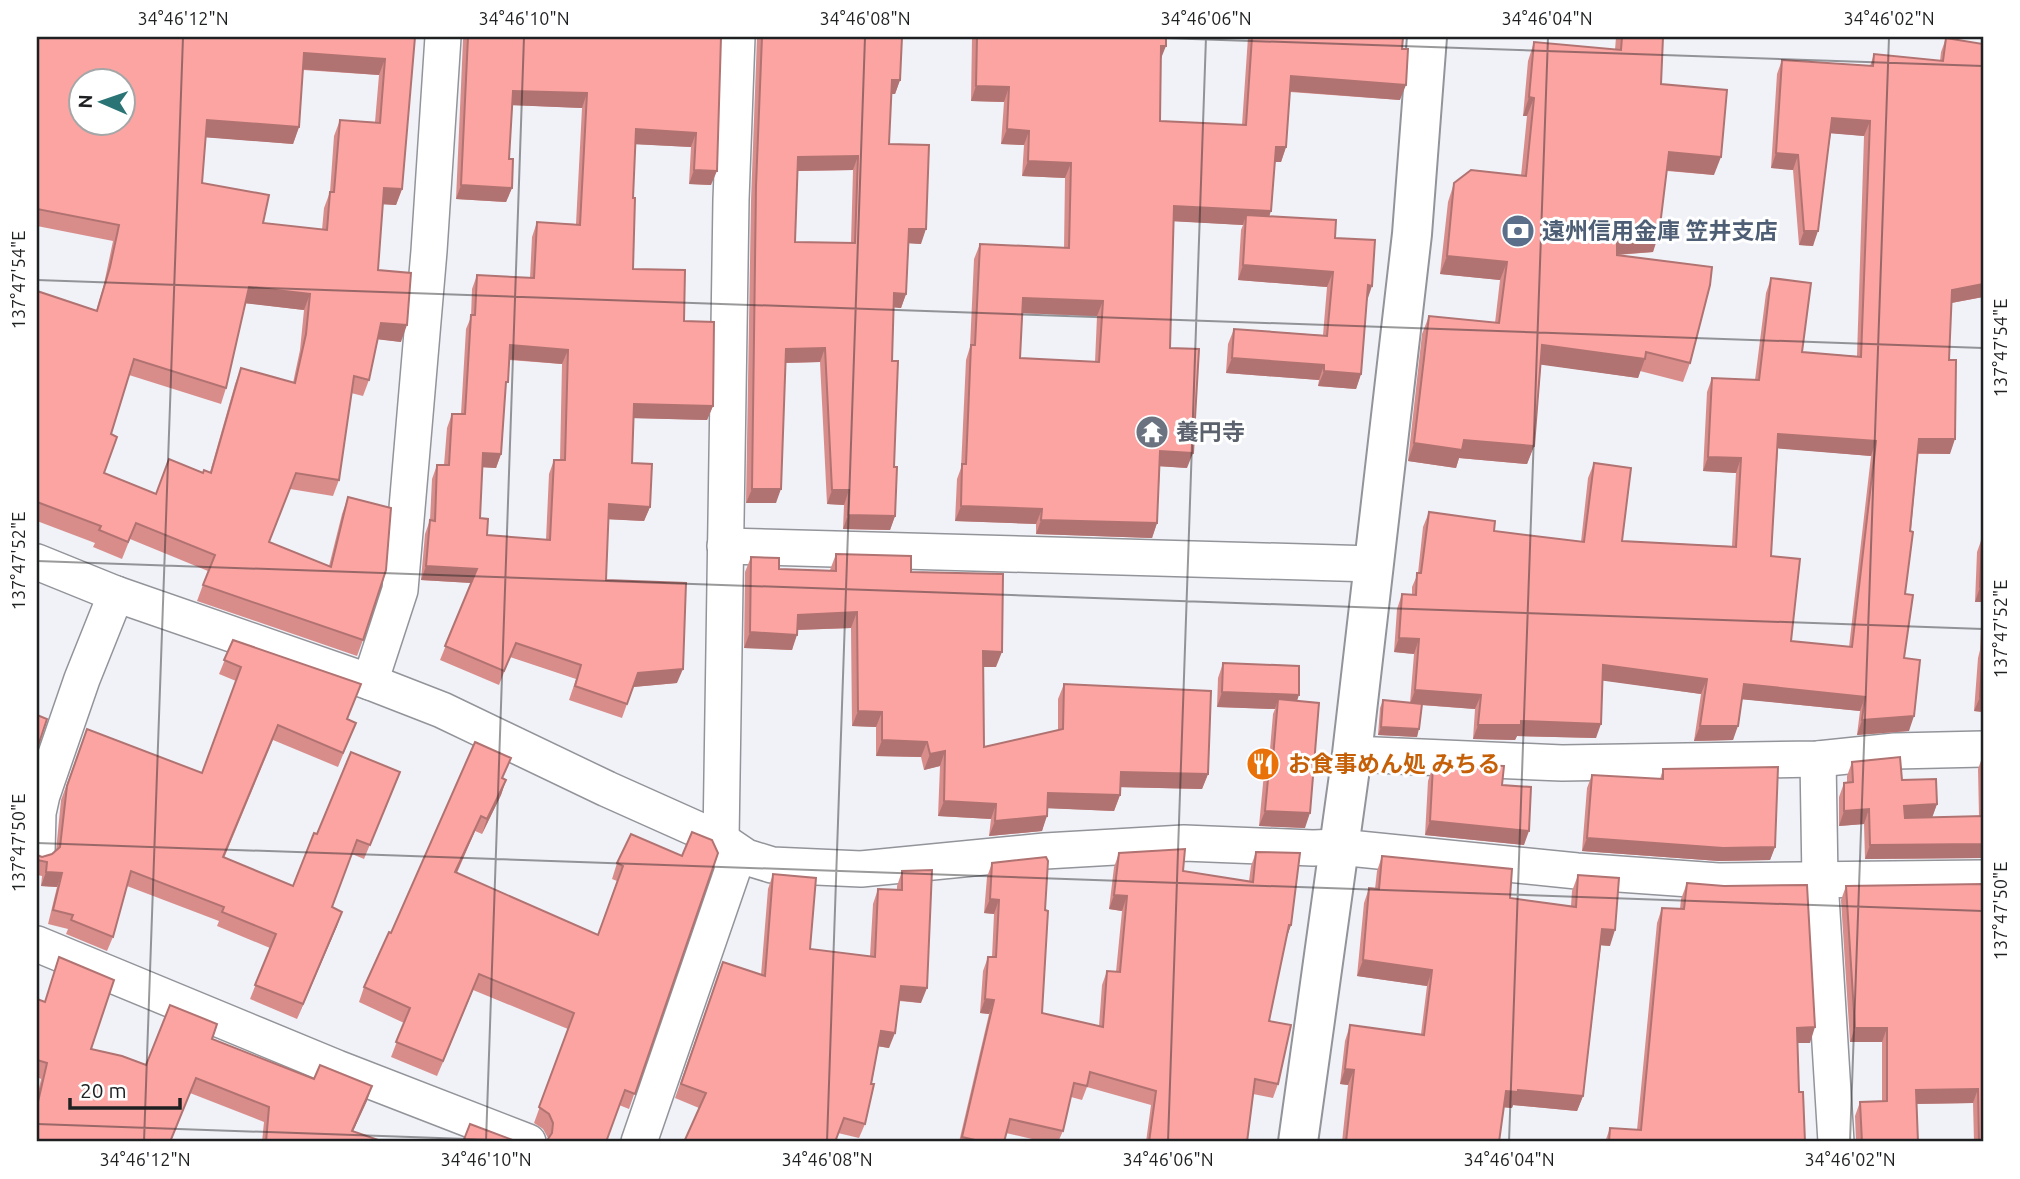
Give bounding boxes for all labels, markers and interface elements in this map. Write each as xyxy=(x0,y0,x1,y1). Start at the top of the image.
text: 34°46'12"N xyxy=(137,8,229,28)
text: 34°46'10"N xyxy=(478,8,570,28)
text: 34°46'08"N xyxy=(819,8,911,28)
text: 34°46'06"N xyxy=(1160,8,1252,28)
text: 34°46'04"N xyxy=(1501,8,1593,28)
text: 34°46'02"N xyxy=(1843,8,1935,28)
north arrow xyxy=(66,66,136,136)
text: N xyxy=(74,94,96,109)
bank icon: 遠州信用金庫 笠井支店 xyxy=(1499,212,1537,250)
place label: 遠州信用金庫 笠井支店 xyxy=(1542,218,1777,243)
text: 137°47'54"E xyxy=(8,231,28,329)
text: 137°47'54"E xyxy=(1990,299,2010,397)
temple icon: 養円寺 xyxy=(1133,413,1171,451)
place label: 養円寺 xyxy=(1176,419,1245,444)
text: 137°47'52"E xyxy=(8,512,28,610)
text: 137°47'52"E xyxy=(1990,580,2010,678)
restaurant icon: お食事めん処 みちる xyxy=(1244,745,1282,783)
place label: お食事めん処 みちる xyxy=(1288,751,1500,776)
text: 137°47'50"E xyxy=(8,794,28,892)
text: 137°47'50"E xyxy=(1990,862,2010,960)
scale bar xyxy=(70,1067,180,1111)
text: 20 m xyxy=(80,1078,127,1102)
text: 34°46'12"N xyxy=(99,1149,191,1169)
text: 34°46'10"N xyxy=(440,1149,532,1169)
text: 34°46'08"N xyxy=(781,1149,873,1169)
text: 34°46'06"N xyxy=(1122,1149,1214,1169)
text: 34°46'04"N xyxy=(1463,1149,1555,1169)
text: 34°46'02"N xyxy=(1804,1149,1896,1169)

